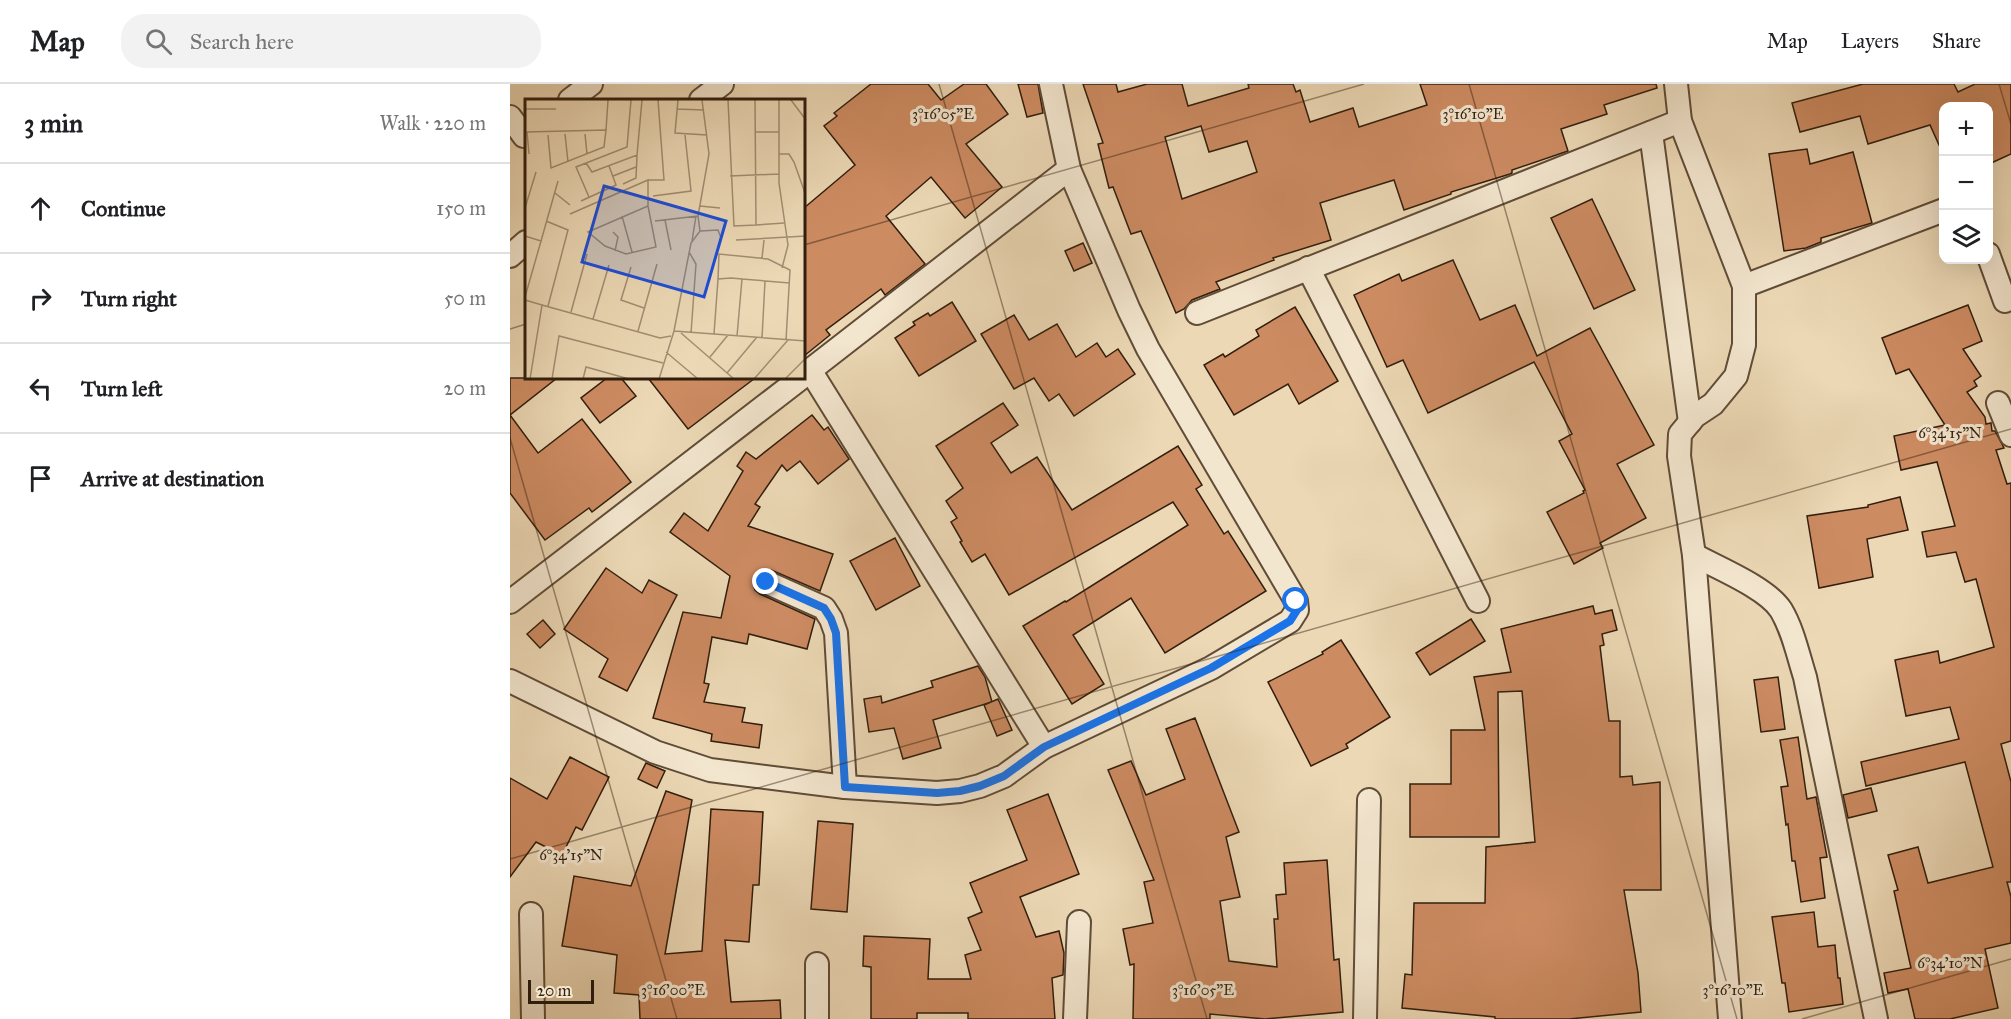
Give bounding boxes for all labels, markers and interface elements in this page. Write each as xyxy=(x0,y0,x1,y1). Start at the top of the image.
search box xyxy=(121,14,541,68)
text: Map xyxy=(30,24,85,59)
icon: search xyxy=(142,25,175,58)
text: Search here xyxy=(190,28,294,55)
text: Map xyxy=(1767,28,1808,54)
text: Layers xyxy=(1841,28,1899,54)
text: Share xyxy=(1932,28,1981,54)
inset map xyxy=(525,99,806,380)
map controls xyxy=(1939,102,1993,264)
button: + xyxy=(1939,102,1993,156)
text: 3°16'05"E xyxy=(912,105,974,123)
text: 3°16'10"E xyxy=(1442,105,1504,123)
text: 3 min xyxy=(24,107,83,139)
text: Walk · 220 m xyxy=(379,111,486,135)
button: − xyxy=(1939,156,1993,210)
icon: ahead xyxy=(24,192,57,225)
text: Continue xyxy=(81,195,166,222)
text: 150 m xyxy=(436,196,486,220)
button: layers xyxy=(1939,210,1993,264)
icon: right xyxy=(24,282,57,315)
text: Turn right xyxy=(81,285,177,312)
text: 50 m xyxy=(444,286,486,310)
icon: left xyxy=(24,372,57,405)
text: Turn left xyxy=(81,375,163,402)
text: 20 m xyxy=(443,376,486,400)
text: 6°34'15"N xyxy=(1918,424,1982,442)
icon: arrive xyxy=(24,462,57,495)
text: Arrive at destination xyxy=(81,465,264,492)
route end xyxy=(752,568,778,594)
route start xyxy=(1282,587,1308,613)
text: 6°34'15"N xyxy=(539,846,603,864)
text: 6°34'10"N xyxy=(1917,954,1983,972)
scale bar xyxy=(528,977,594,1004)
text: 20 m xyxy=(537,981,571,1000)
text: 3°16'00"E xyxy=(641,981,705,999)
text: 3°16'05"E xyxy=(1172,981,1234,999)
text: 3°16'10"E xyxy=(1702,981,1764,999)

